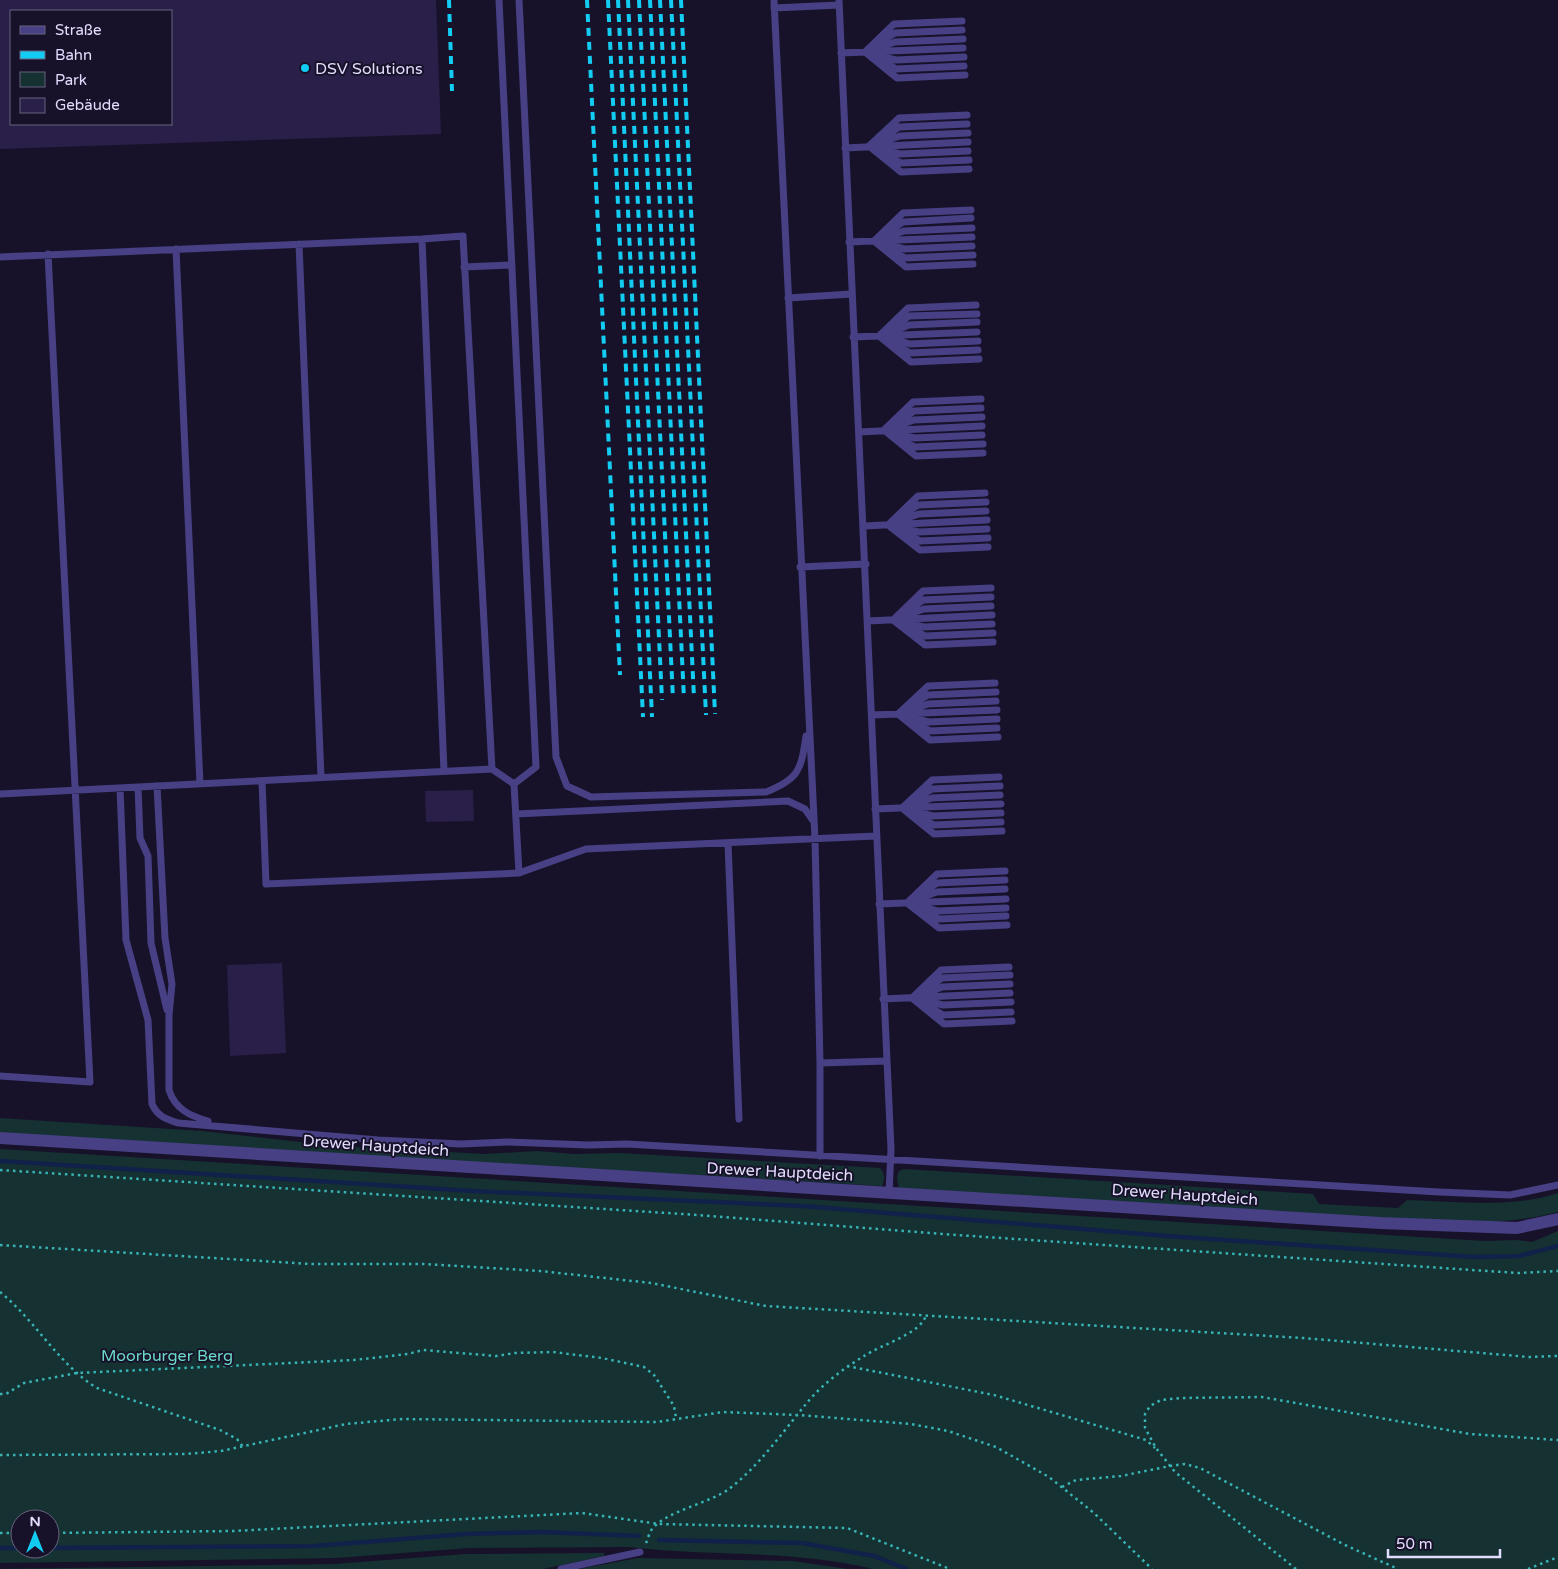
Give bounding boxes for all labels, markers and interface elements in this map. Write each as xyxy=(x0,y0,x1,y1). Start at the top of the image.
legend xyxy=(10,10,172,125)
text: Straße xyxy=(55,21,101,39)
text: Bahn xyxy=(55,46,92,64)
place label: DSV Solutions xyxy=(315,59,423,79)
marker: DSV Solutions xyxy=(299,62,311,74)
text: Park xyxy=(55,71,87,89)
text: Gebäude xyxy=(55,96,120,114)
street label: Drewer Hauptdeich xyxy=(302,1131,450,1161)
street label: Drewer Hauptdeich xyxy=(706,1158,854,1186)
street label: Drewer Hauptdeich xyxy=(1111,1180,1259,1210)
park label: Moorburger Berg xyxy=(101,1346,233,1366)
north arrow xyxy=(10,1509,60,1559)
text: N xyxy=(29,1513,41,1530)
scale bar xyxy=(1388,1526,1500,1558)
text: 50 m xyxy=(1396,1535,1433,1553)

